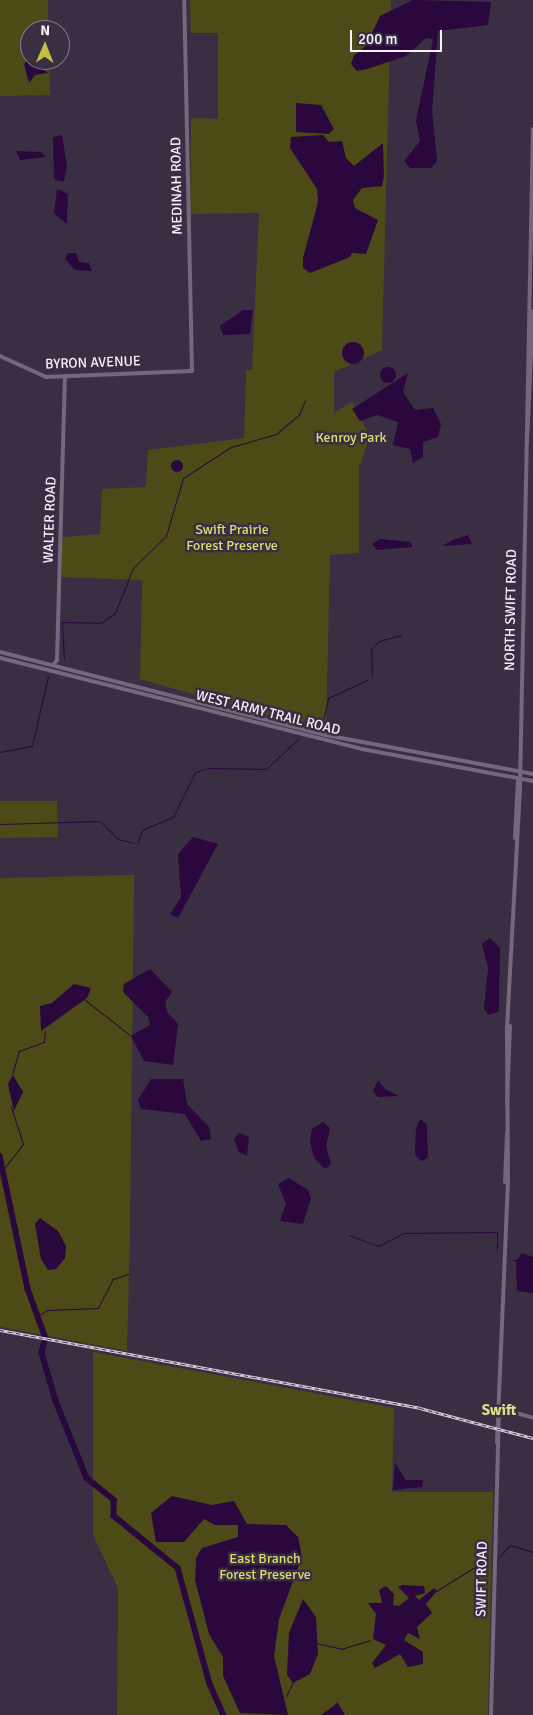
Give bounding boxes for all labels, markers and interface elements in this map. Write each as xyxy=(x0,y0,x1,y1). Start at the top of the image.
north arrow xyxy=(20,20,70,70)
scale bar xyxy=(353,20,446,52)
text: N xyxy=(40,22,50,39)
text: 200 m xyxy=(358,30,398,48)
street label: MEDINAH ROAD xyxy=(168,137,186,235)
street label: BYRON AVENUE xyxy=(45,353,141,373)
park label: Kenroy Park xyxy=(315,430,387,446)
street label: WALTER ROAD xyxy=(40,476,60,564)
park label: Swift Prairie Forest Preserve xyxy=(186,522,278,554)
street label: NORTH SWIFT ROAD xyxy=(502,549,520,671)
street label: WEST ARMY TRAIL ROAD xyxy=(194,687,342,739)
district label: Swift xyxy=(482,1402,516,1420)
street label: SWIFT ROAD xyxy=(473,1541,491,1617)
park label: East Branch Forest Preserve xyxy=(219,1551,311,1584)

